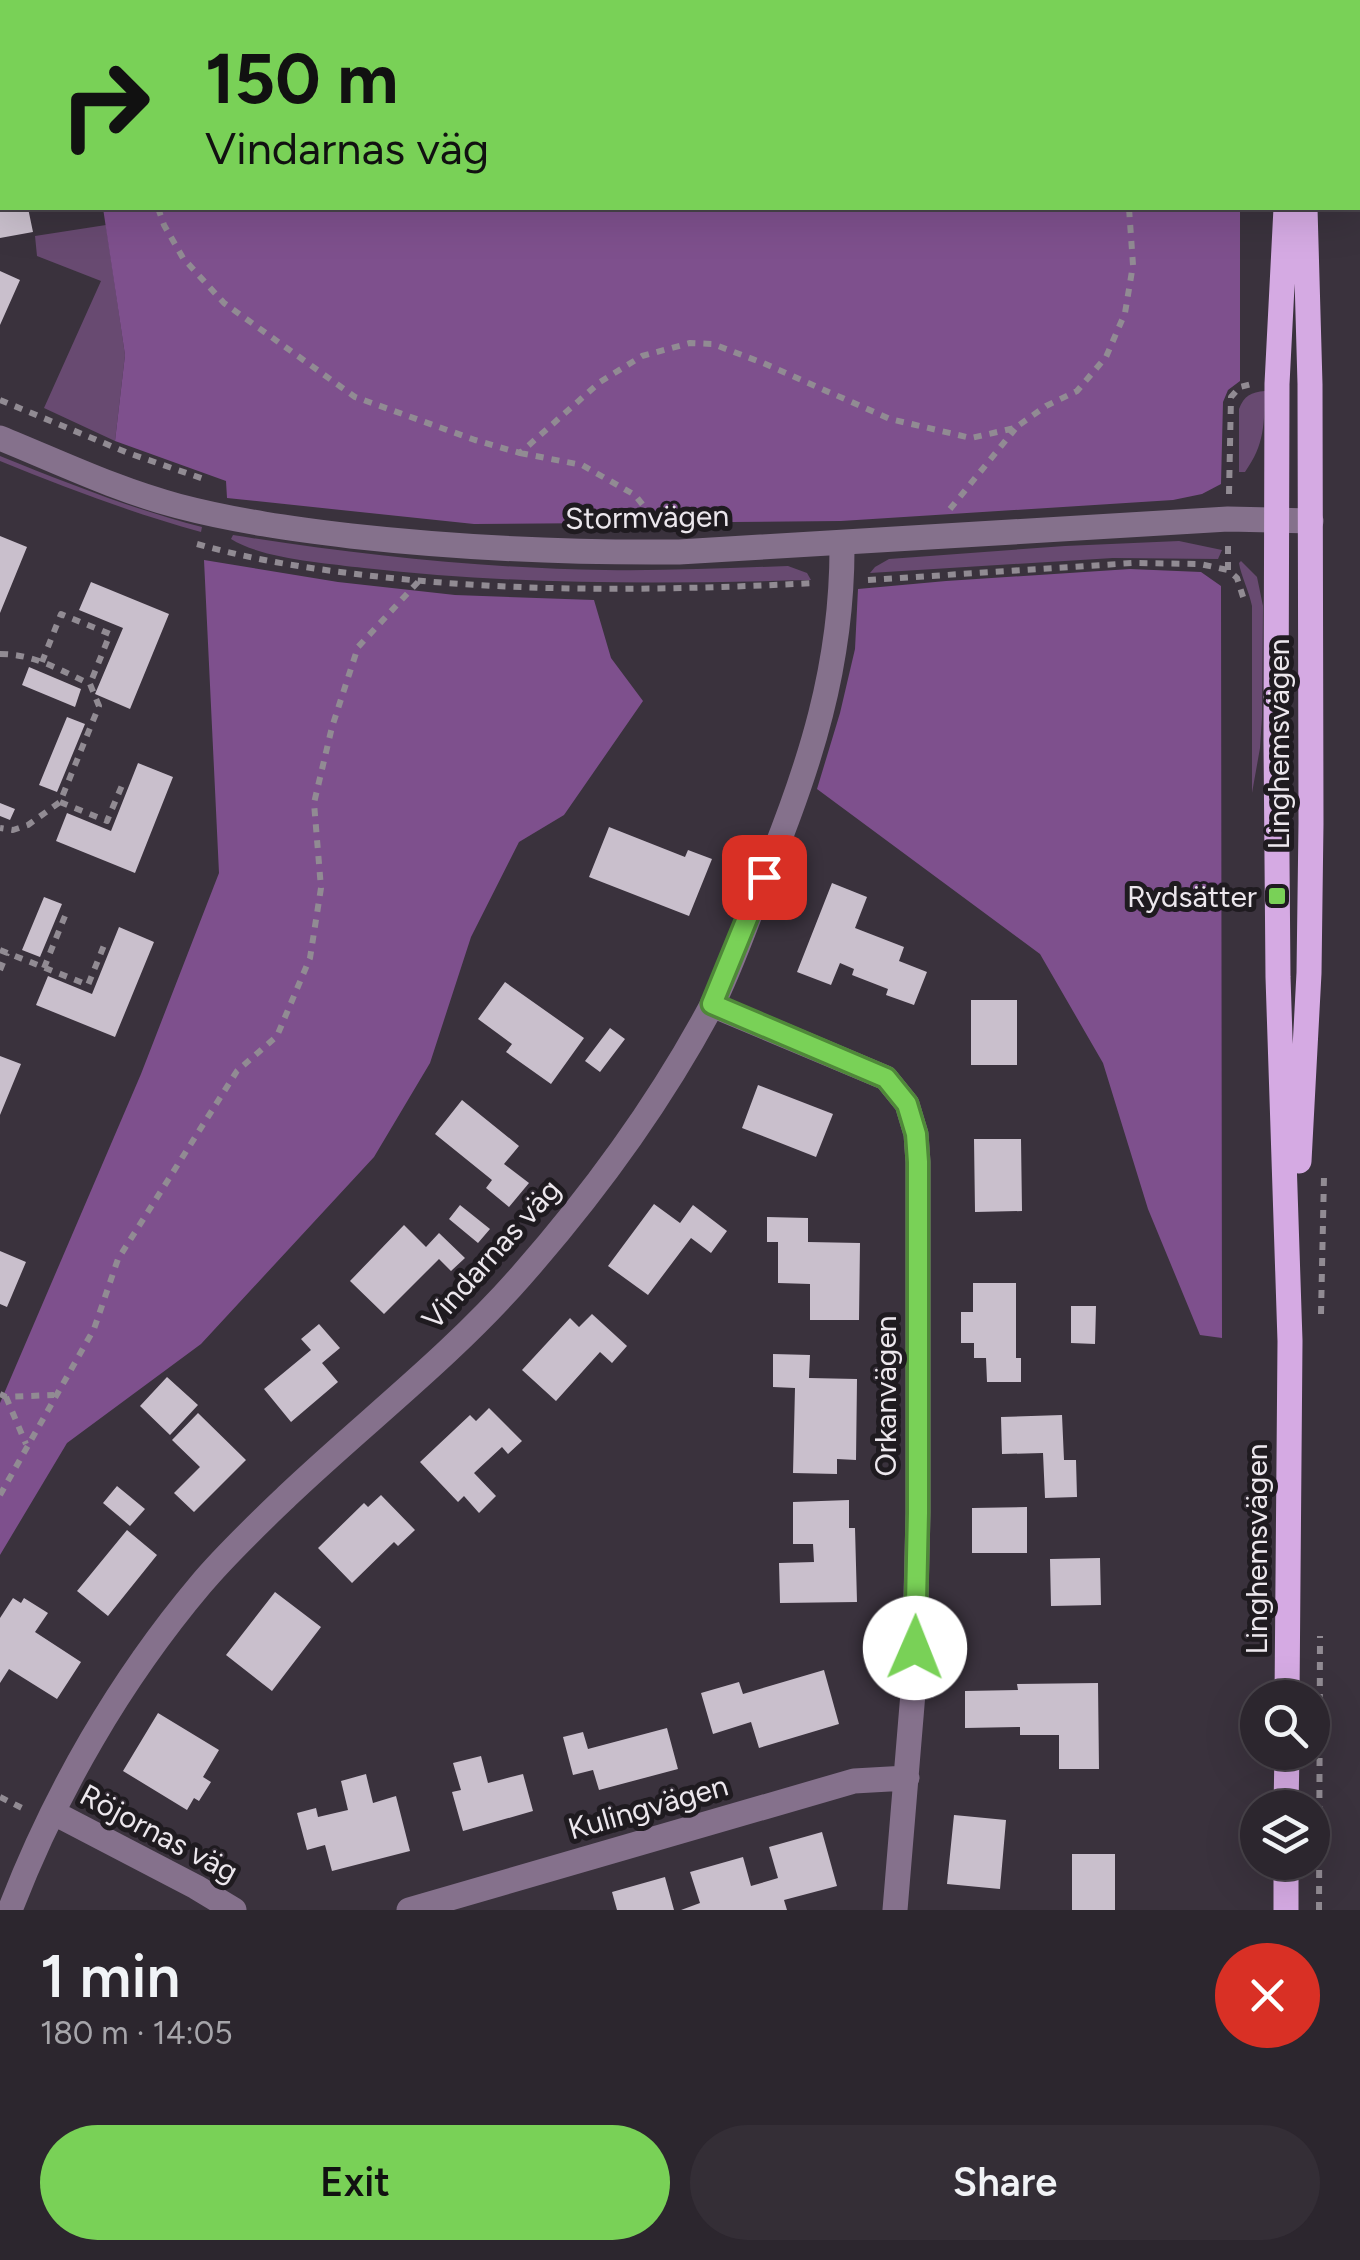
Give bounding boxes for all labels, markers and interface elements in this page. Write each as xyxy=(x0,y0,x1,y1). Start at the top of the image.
text: 150 m xyxy=(205,36,398,121)
icon: right xyxy=(40,40,170,170)
text: Vindarnas väg xyxy=(205,121,489,175)
street label: Stormvägen xyxy=(565,497,729,537)
street label: Linghemsvägen xyxy=(1260,638,1297,850)
pin xyxy=(722,835,807,920)
icon: arrive xyxy=(737,850,792,905)
place label: Rydsätter xyxy=(1127,878,1257,915)
marker: Rydsätter xyxy=(1266,885,1288,907)
street label: Vindarnas väg xyxy=(414,1171,568,1337)
street label: Orkanvägen xyxy=(867,1315,904,1477)
street label: Linghemsvägen xyxy=(1238,1443,1275,1655)
position arrow xyxy=(863,1596,967,1700)
map controls xyxy=(1240,1680,1330,1880)
button: search xyxy=(1240,1680,1330,1770)
street label: Kulingvägen xyxy=(564,1767,732,1847)
street label: Röjornas väg xyxy=(74,1776,244,1890)
button: layers xyxy=(1240,1790,1330,1880)
text: 1 min xyxy=(40,1940,180,2012)
button: close xyxy=(1215,1943,1320,2048)
text: 180 m · 14:05 xyxy=(40,2014,233,2052)
button: Exit xyxy=(40,2125,670,2240)
button: Share xyxy=(690,2125,1320,2240)

